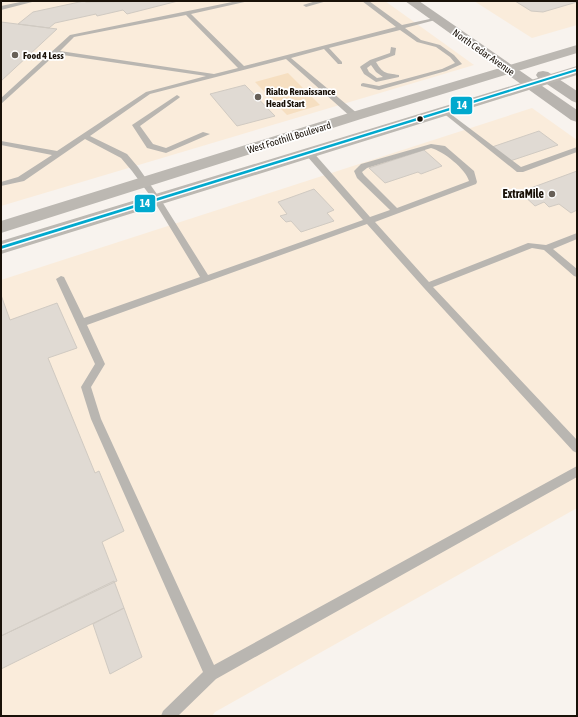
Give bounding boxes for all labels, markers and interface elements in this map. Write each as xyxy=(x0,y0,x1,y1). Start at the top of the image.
street label: North Cedar Avenue xyxy=(451,27,517,78)
marker: Food 4 Less xyxy=(10,50,20,60)
place label: Food 4 Less xyxy=(23,50,64,61)
place label: Rialto Renaissance Head Start xyxy=(266,86,336,109)
marker: Rialto Renaissance Head Start xyxy=(253,92,263,102)
line badge: 14 xyxy=(450,96,473,115)
text: 14 xyxy=(457,99,467,111)
unlabelled marker xyxy=(415,114,425,124)
street label: West Foothill Boulevard xyxy=(246,119,333,155)
place label: ExtraMile xyxy=(502,187,545,201)
marker: ExtraMile xyxy=(547,189,557,199)
line badge: 14 xyxy=(134,194,156,213)
text: 14 xyxy=(140,197,150,209)

